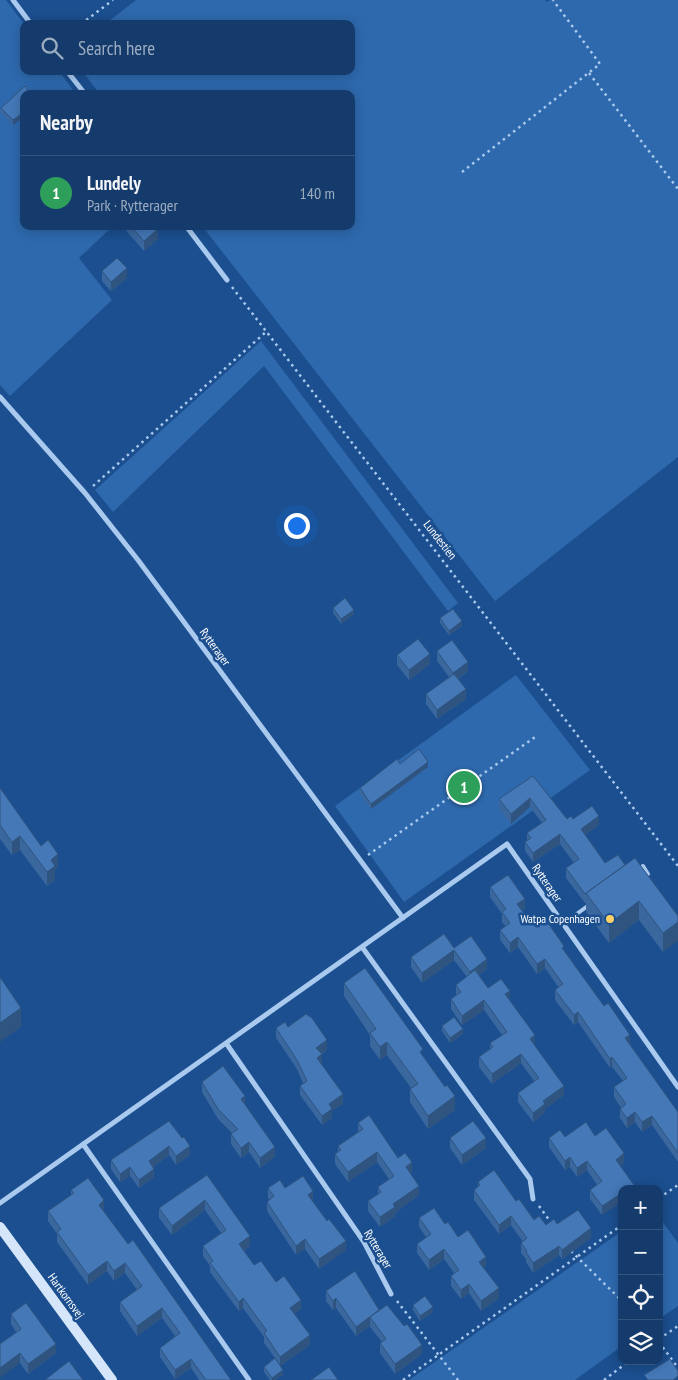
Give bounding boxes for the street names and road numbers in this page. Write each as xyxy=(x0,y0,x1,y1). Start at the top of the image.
street label: Lundestien xyxy=(420,517,460,562)
street label: Rytterager xyxy=(197,625,235,669)
street label: Rytterager xyxy=(529,861,566,905)
street label: Rytterager xyxy=(361,1226,396,1272)
street label: Hartkornsvej xyxy=(45,1270,88,1321)

